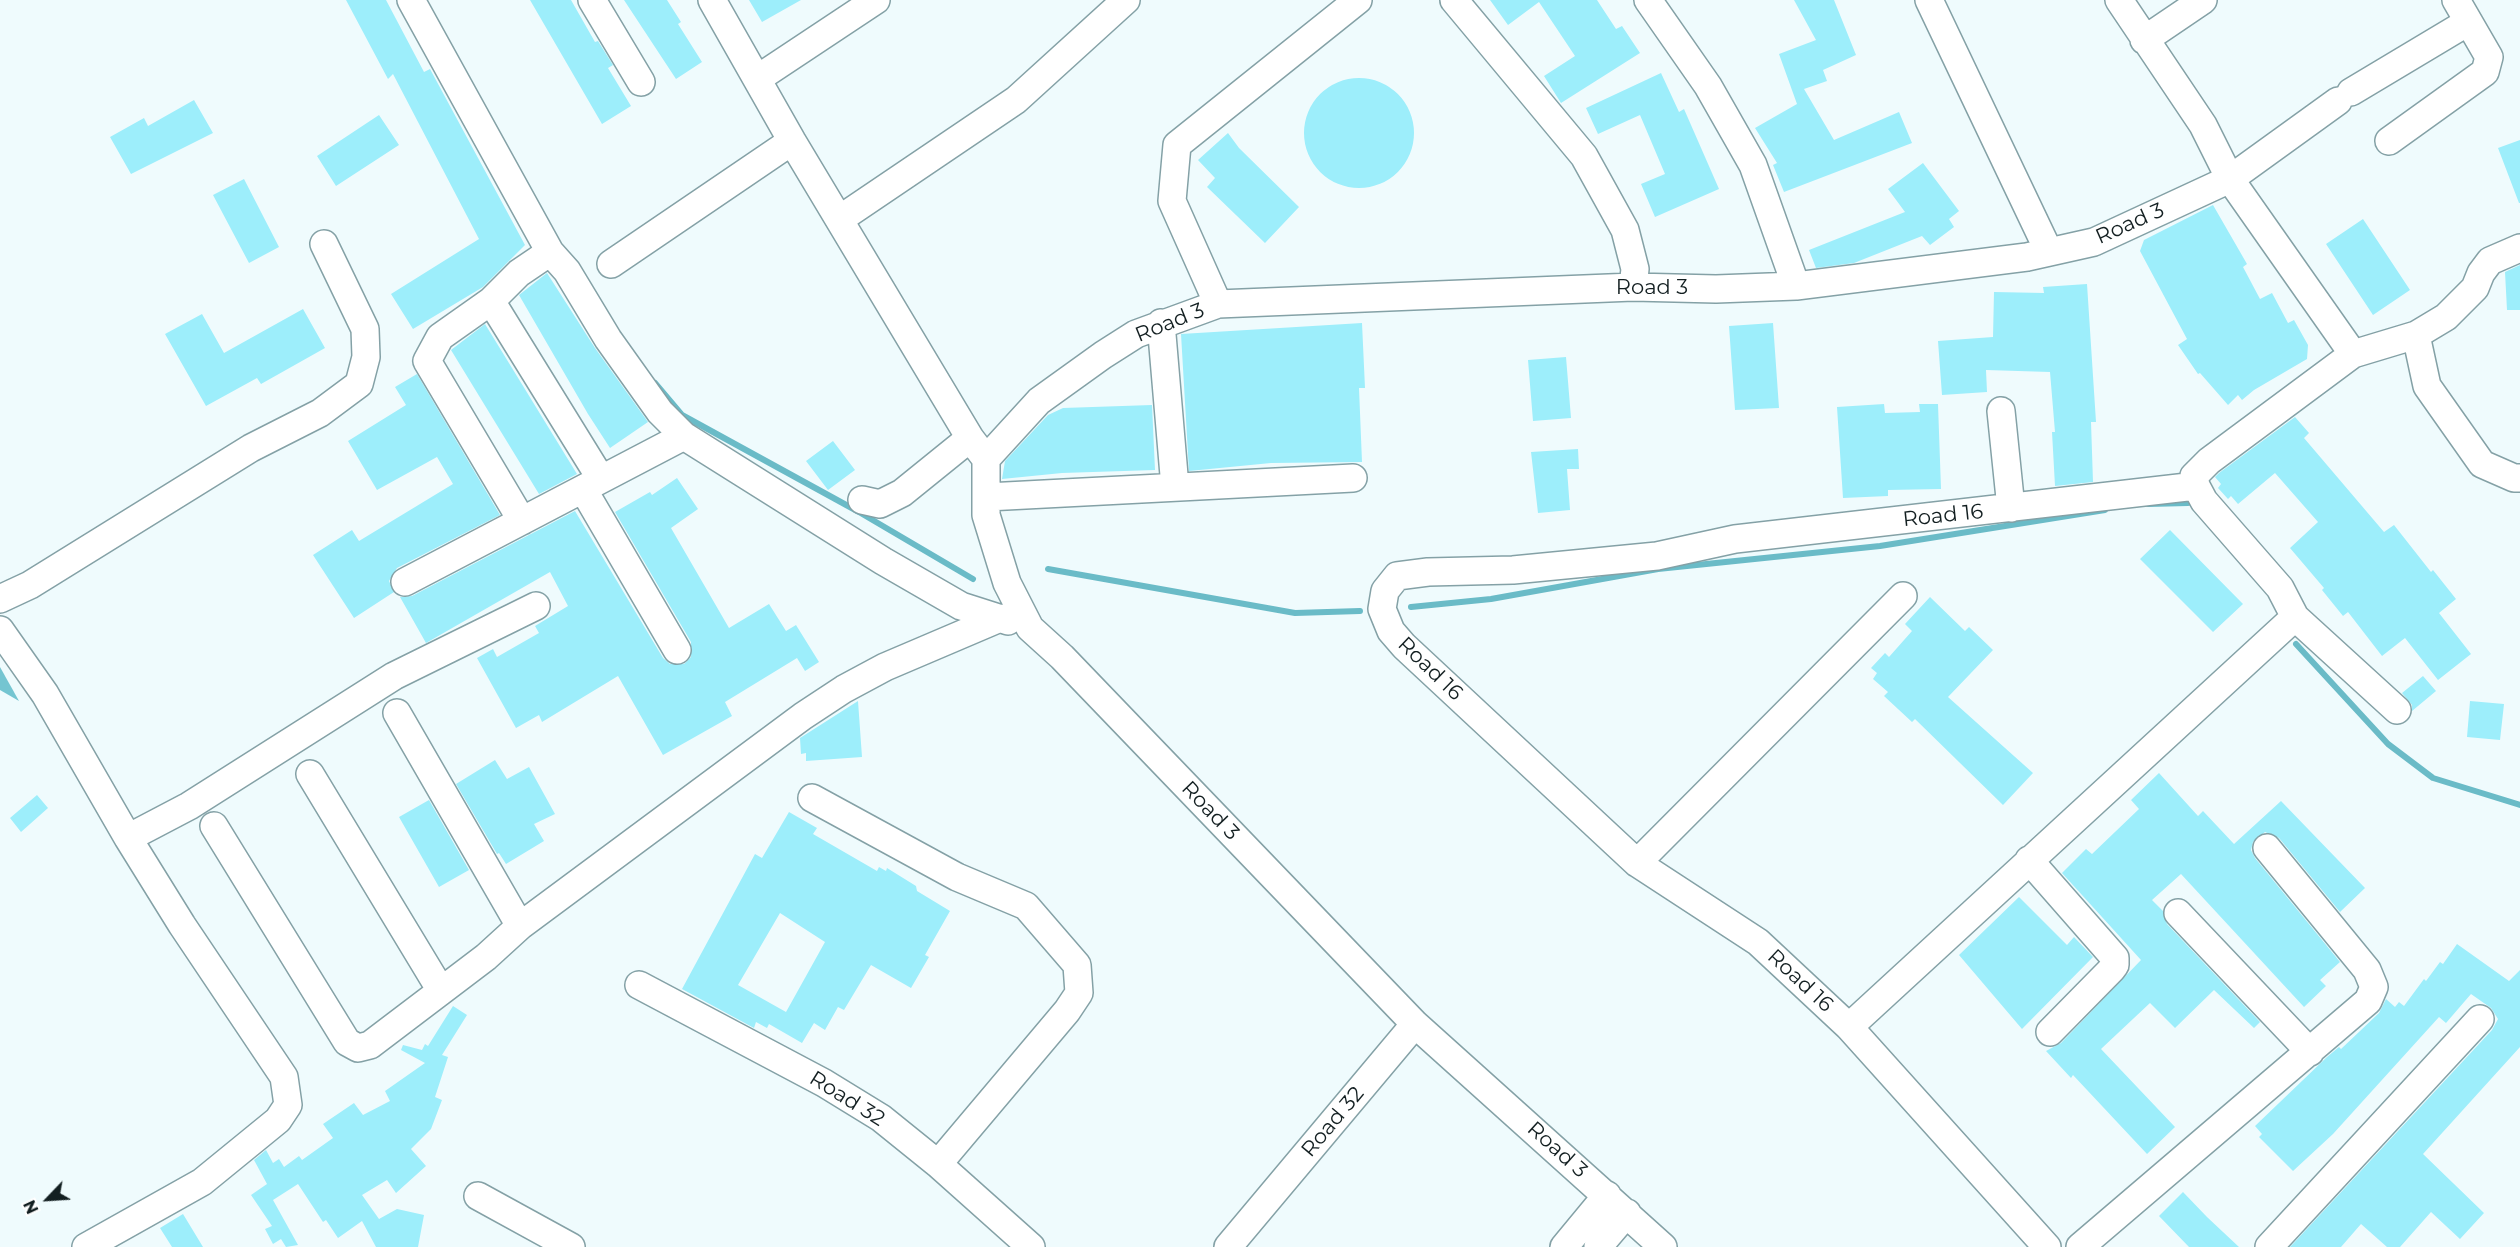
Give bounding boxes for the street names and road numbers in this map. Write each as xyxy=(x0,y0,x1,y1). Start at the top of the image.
street label: Road 3 xyxy=(2092,198,2168,250)
street label: Road 3 xyxy=(1616,275,1688,301)
street label: Road 3 xyxy=(1132,298,1208,348)
street label: Road 16 xyxy=(1902,499,1984,533)
street label: Road 16 xyxy=(1392,632,1468,706)
street label: Road 3 xyxy=(1176,776,1244,846)
street label: Road 16 xyxy=(1762,944,1838,1018)
street label: Road 32 xyxy=(805,1066,889,1132)
street label: Road 32 xyxy=(1296,1082,1370,1162)
street label: Road 3 xyxy=(1522,1116,1592,1184)

